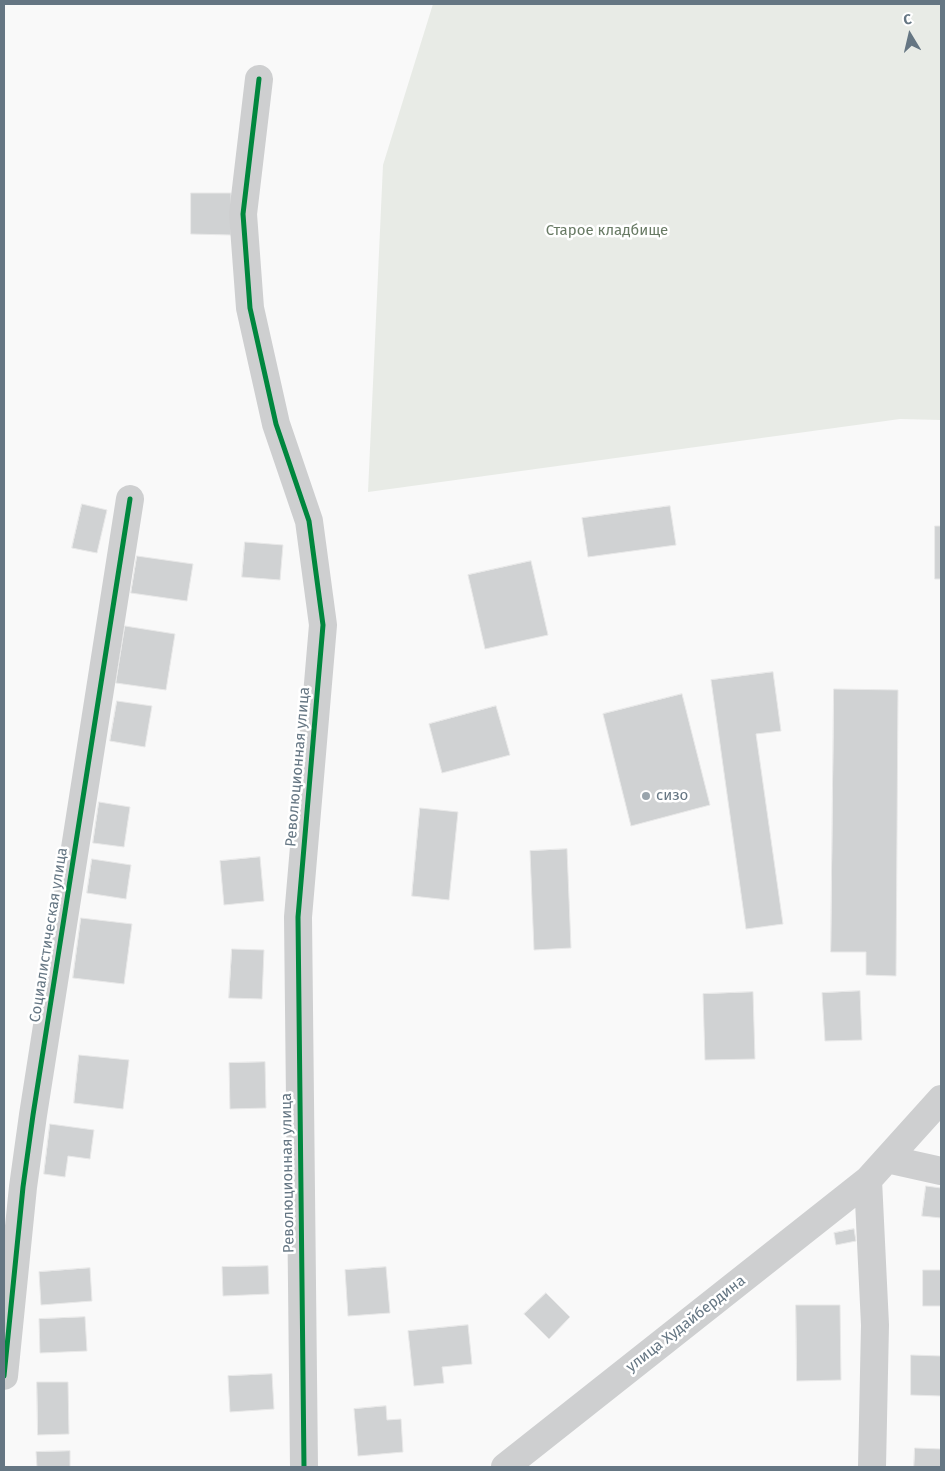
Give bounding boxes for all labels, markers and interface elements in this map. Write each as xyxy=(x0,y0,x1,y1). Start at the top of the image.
north arrow xyxy=(885,10,935,60)
text: С xyxy=(902,11,913,29)
park label: Старое кладбище xyxy=(546,222,668,240)
street label: Революционная улица xyxy=(282,686,314,848)
place label: сизо xyxy=(656,787,688,805)
marker: сизо xyxy=(640,790,652,802)
street label: Социалистическая улица xyxy=(26,846,72,1024)
street label: Революционная улица xyxy=(278,1093,298,1253)
street label: улица Худайбердина xyxy=(623,1272,749,1376)

